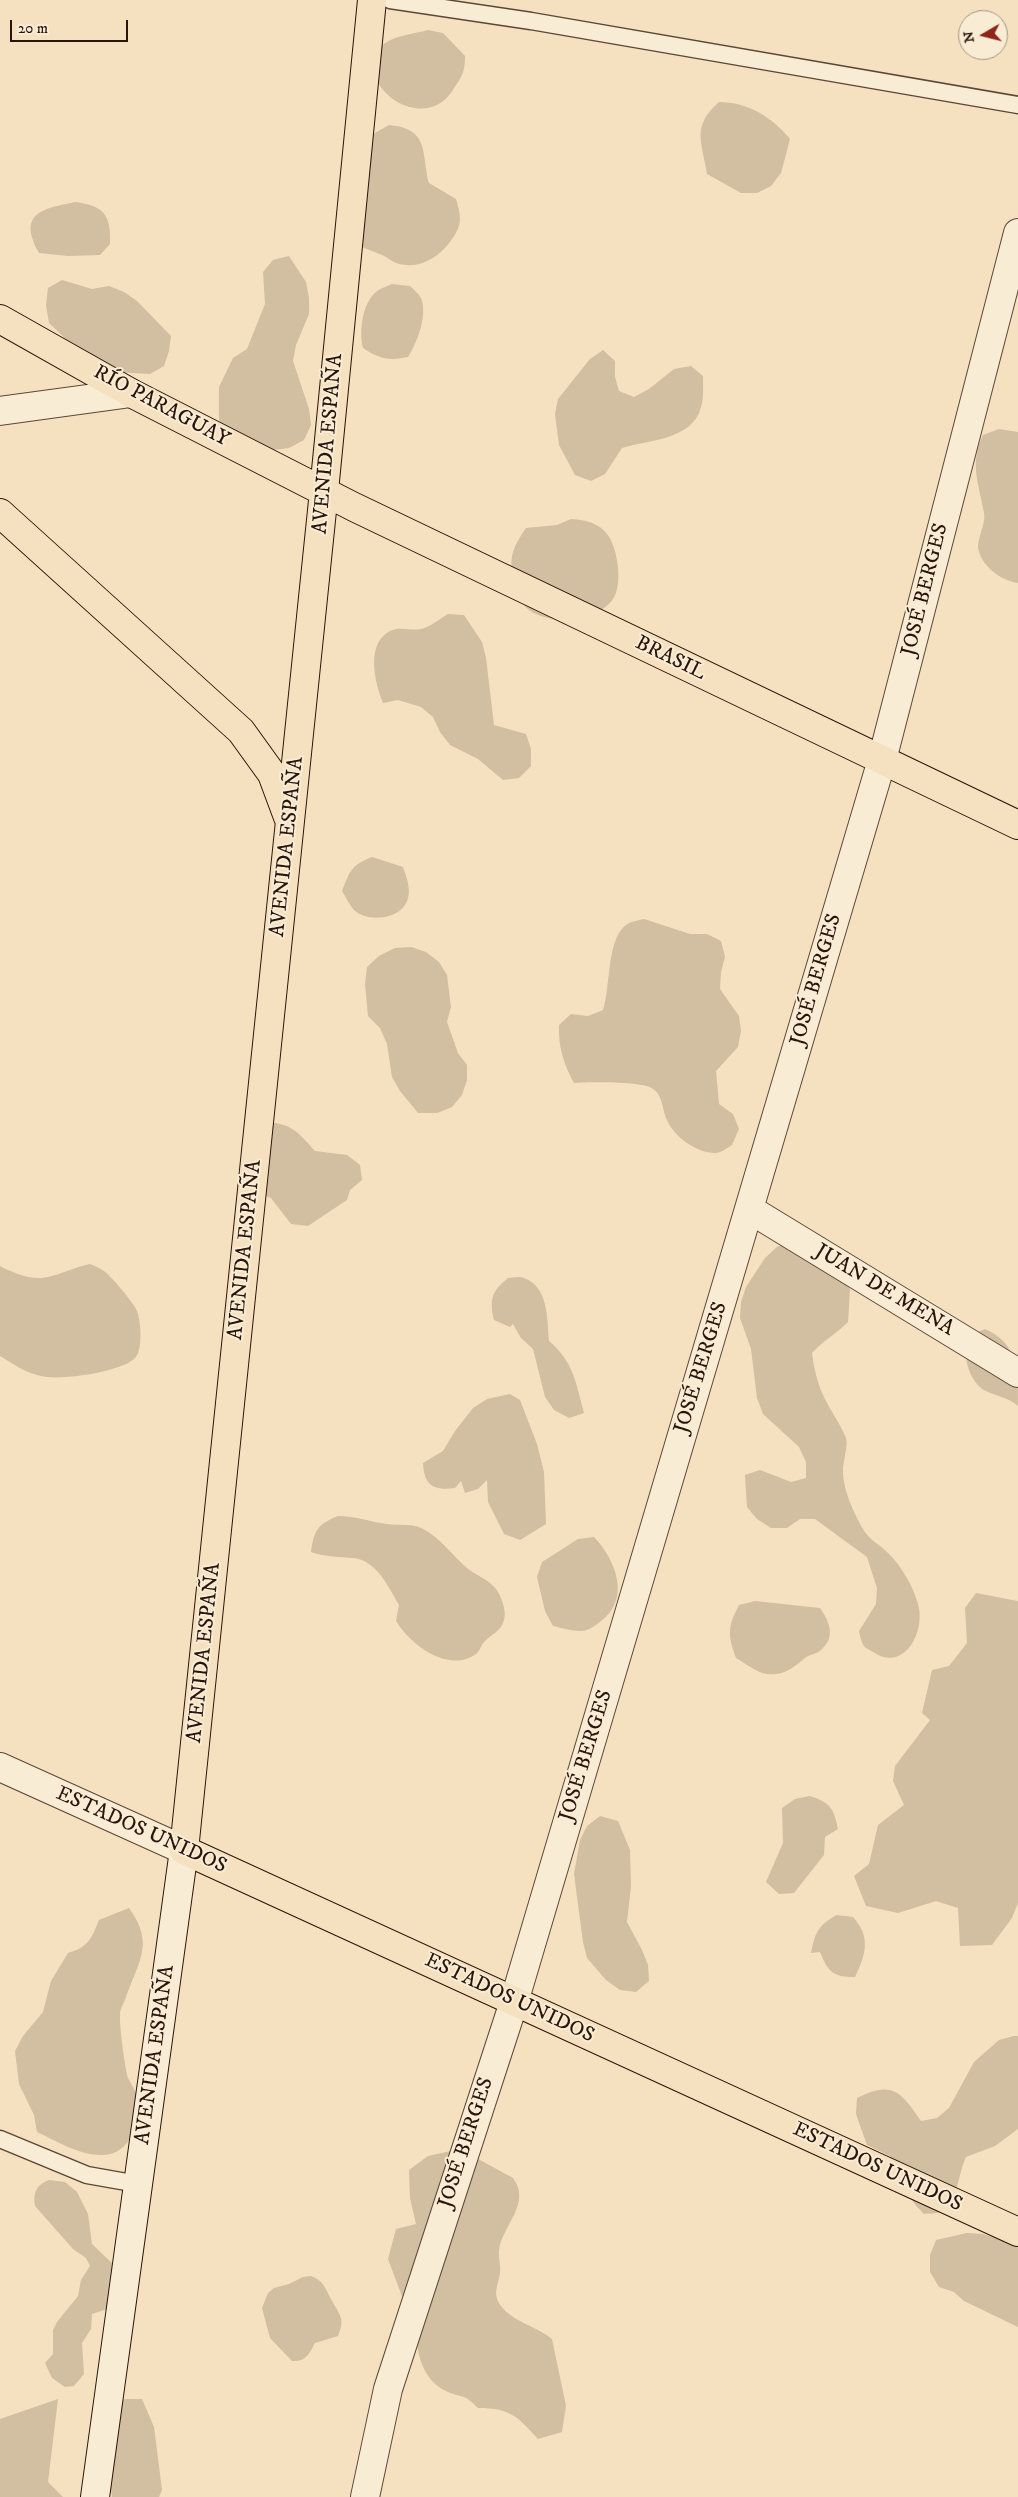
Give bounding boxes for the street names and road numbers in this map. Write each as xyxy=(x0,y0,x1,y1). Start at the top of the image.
street label: AVENIDA ESPAÑA xyxy=(309,353,349,535)
street label: RÍO PARAGUAY xyxy=(89,361,233,453)
street label: JOSÉ BERGES xyxy=(897,521,955,659)
street label: BRASIL xyxy=(631,631,709,687)
street label: AVENIDA ESPAÑA xyxy=(266,756,310,938)
street label: JOSÉ BERGES xyxy=(786,911,848,1049)
street label: AVENIDA ESPAÑA xyxy=(224,1159,268,1341)
street label: JUAN DE MENA xyxy=(810,1239,958,1343)
street label: JOSÉ BERGES xyxy=(670,1299,734,1437)
street label: AVENIDA ESPAÑA xyxy=(183,1562,227,1744)
street label: JOSÉ BERGES xyxy=(555,1687,619,1825)
street label: ESTADOS UNIDOS xyxy=(52,1782,230,1880)
street label: ESTADOS UNIDOS xyxy=(420,1949,598,2049)
street label: AVENIDA ESPAÑA xyxy=(131,1964,181,2146)
street label: JOSÉ BERGES xyxy=(434,2074,500,2212)
street label: ESTADOS UNIDOS xyxy=(788,2118,966,2218)

